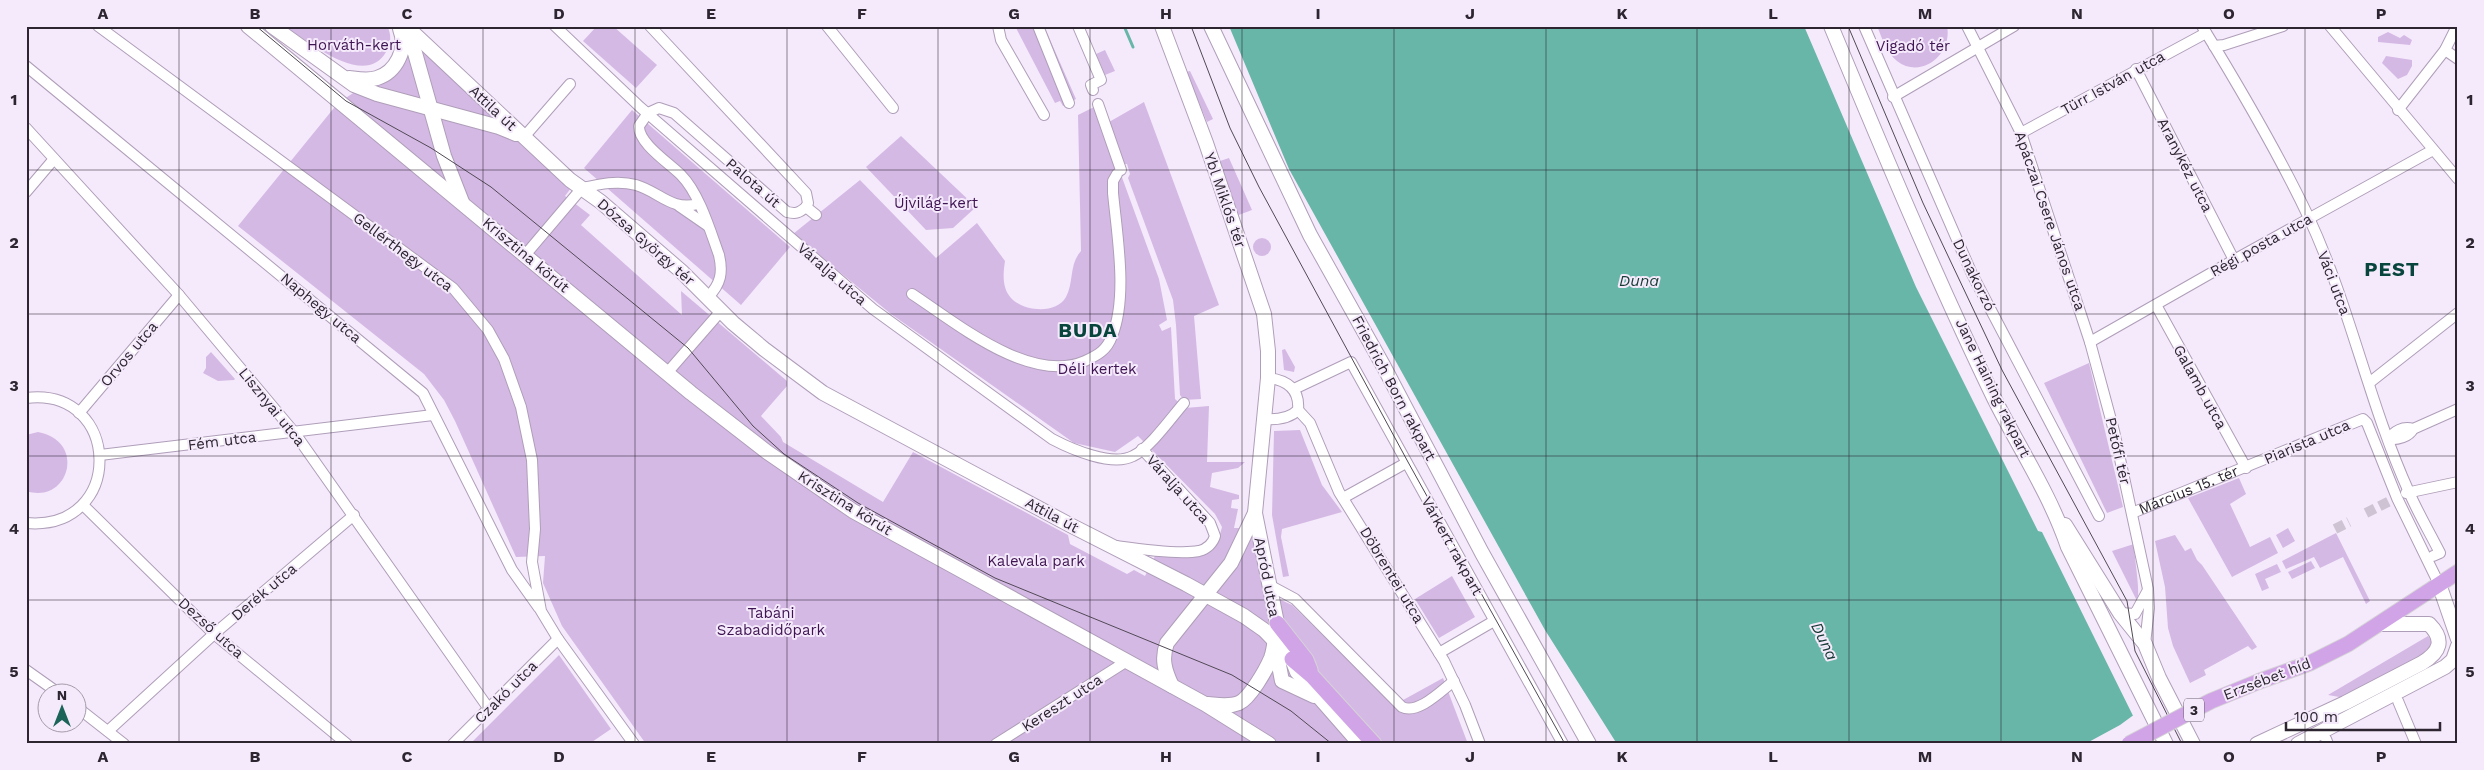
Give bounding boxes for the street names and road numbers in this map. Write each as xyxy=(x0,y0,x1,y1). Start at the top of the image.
street label: Türr István utca xyxy=(2058,47,2168,119)
street label: Attila út xyxy=(466,82,521,135)
street label: Aranykéz utca xyxy=(2153,115,2217,216)
street label: Apáczai Csere János utca xyxy=(2011,129,2089,313)
street label: Ybl Miklós tér xyxy=(1200,150,1250,250)
street label: Palota út xyxy=(722,154,784,212)
street label: Dózsa György tér xyxy=(594,195,698,289)
street label: Gellérthegy utca xyxy=(350,209,457,296)
street label: Régi posta utca xyxy=(2207,209,2316,280)
street label: Krisztina körút xyxy=(479,214,574,297)
street label: Dunakorzó xyxy=(1949,236,1999,314)
street label: Váralja utca xyxy=(794,239,871,309)
street label: Váci utca xyxy=(2314,248,2355,318)
street label: Naphegy utca xyxy=(277,269,365,347)
street label: Friedrich Born rakpart xyxy=(1348,312,1440,464)
street label: Jane Haining rakpart xyxy=(1952,316,2035,461)
street label: Orvos utca xyxy=(97,317,162,390)
street label: Galamb utca xyxy=(2169,342,2231,433)
street label: Lisznyai utca xyxy=(235,364,309,450)
street label: Petőfi tér xyxy=(2102,416,2134,486)
street label: Piarista utca xyxy=(2261,416,2353,468)
street label: Fém utca xyxy=(187,428,258,454)
street label: Váralja utca xyxy=(1143,451,1214,527)
street label: Március 15. tér xyxy=(2136,462,2241,518)
street label: Krisztina körút xyxy=(795,467,896,540)
street label: Attila út xyxy=(1022,493,1083,537)
street label: Várkert rakpart xyxy=(1417,493,1487,599)
street label: Döbrentei utca xyxy=(1356,523,1428,627)
street label: Apród utca xyxy=(1250,535,1284,619)
street label: Derék utca xyxy=(228,559,301,625)
street label: Dezső utca xyxy=(175,594,248,662)
street label: Erzsébet híd xyxy=(2221,654,2313,704)
street label: Czakó utca xyxy=(471,656,542,727)
street label: Kereszt utca xyxy=(1018,670,1106,736)
road number: 3 xyxy=(2184,698,2204,722)

